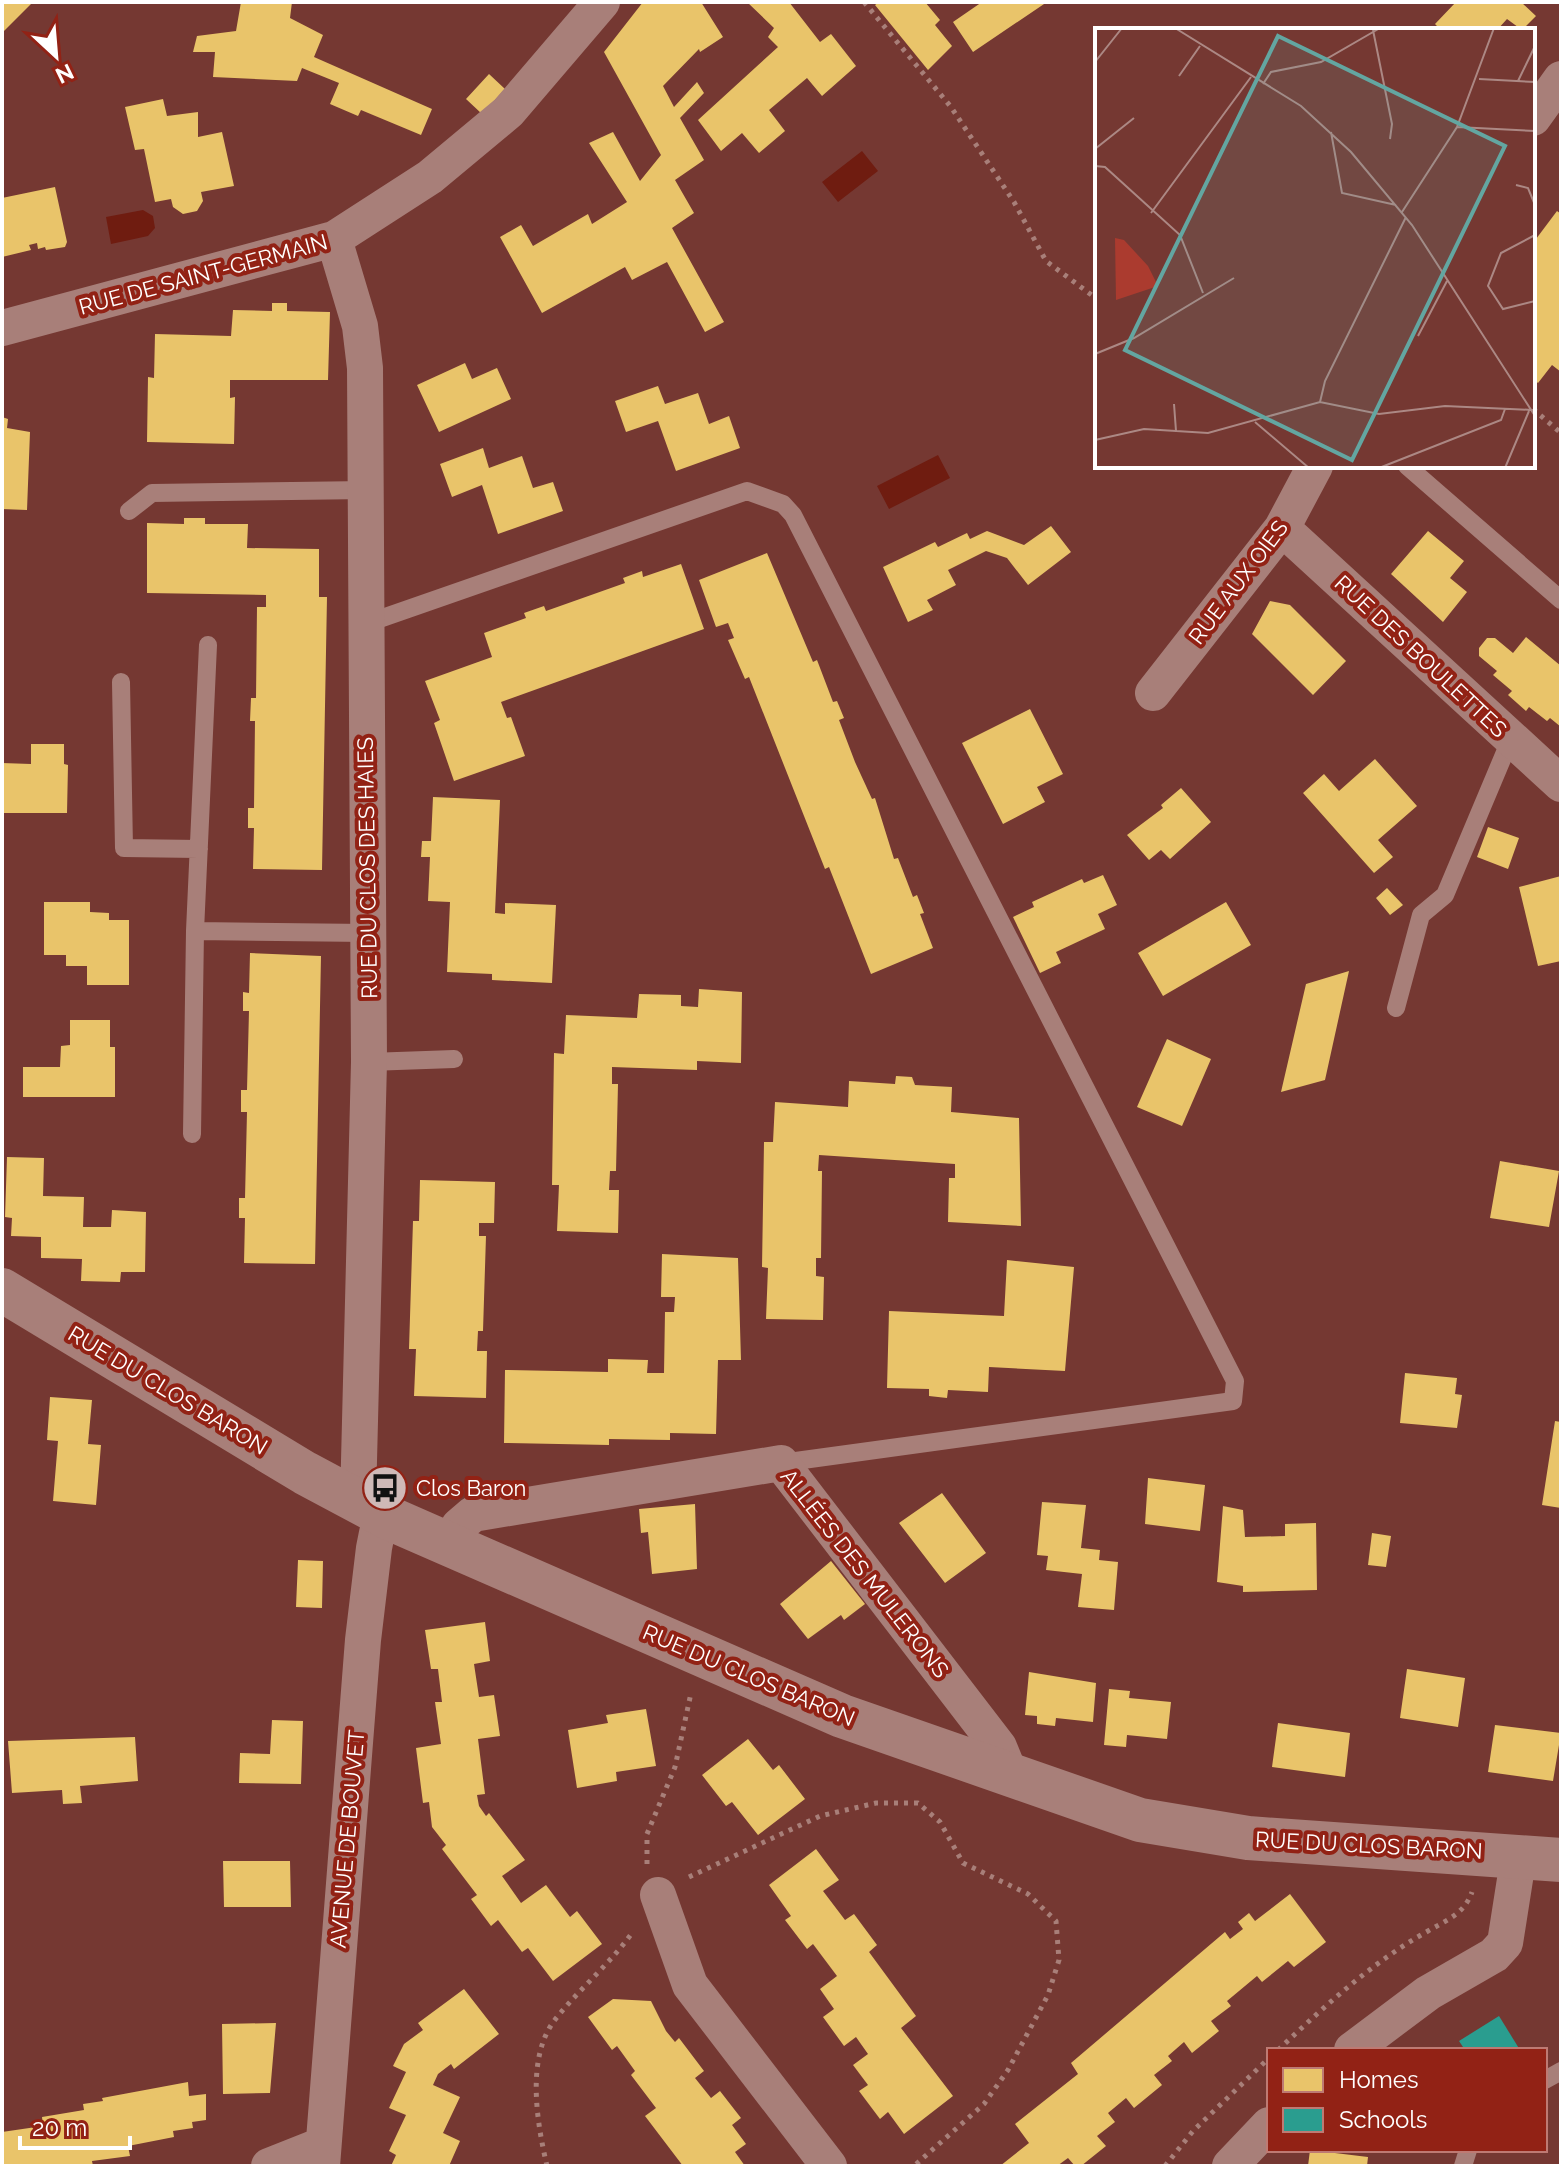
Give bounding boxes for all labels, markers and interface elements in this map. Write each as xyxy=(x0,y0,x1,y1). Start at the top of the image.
north arrow xyxy=(16,16,96,96)
inset map xyxy=(1095,28,1535,468)
text: N xyxy=(52,59,78,89)
street label: RUE DE SAINT-GERMAIN xyxy=(76,228,330,320)
street label: RUE AUX OIES xyxy=(1183,515,1293,649)
street label: RUE DES BOULETTES xyxy=(1330,570,1512,742)
street label: RUE DU CLOS DES HAIES xyxy=(352,737,382,999)
street label: RUE DU CLOS BARON xyxy=(64,1320,272,1460)
bus stop icon: Clos Baron xyxy=(361,1464,409,1512)
street label: ALLÉES DES MULERONS xyxy=(775,1464,955,1682)
place label: Clos Baron xyxy=(416,1475,526,1501)
street label: RUE DU CLOS BARON xyxy=(639,1619,859,1731)
street label: AVENUE DE BOUVET xyxy=(325,1728,370,1949)
street label: RUE DU CLOS BARON xyxy=(1255,1826,1483,1864)
legend xyxy=(1267,2048,1547,2152)
text: Homes xyxy=(1339,2065,1419,2094)
scale bar xyxy=(20,2100,130,2150)
text: Schools xyxy=(1339,2105,1427,2134)
text: 20 m xyxy=(32,2113,87,2142)

